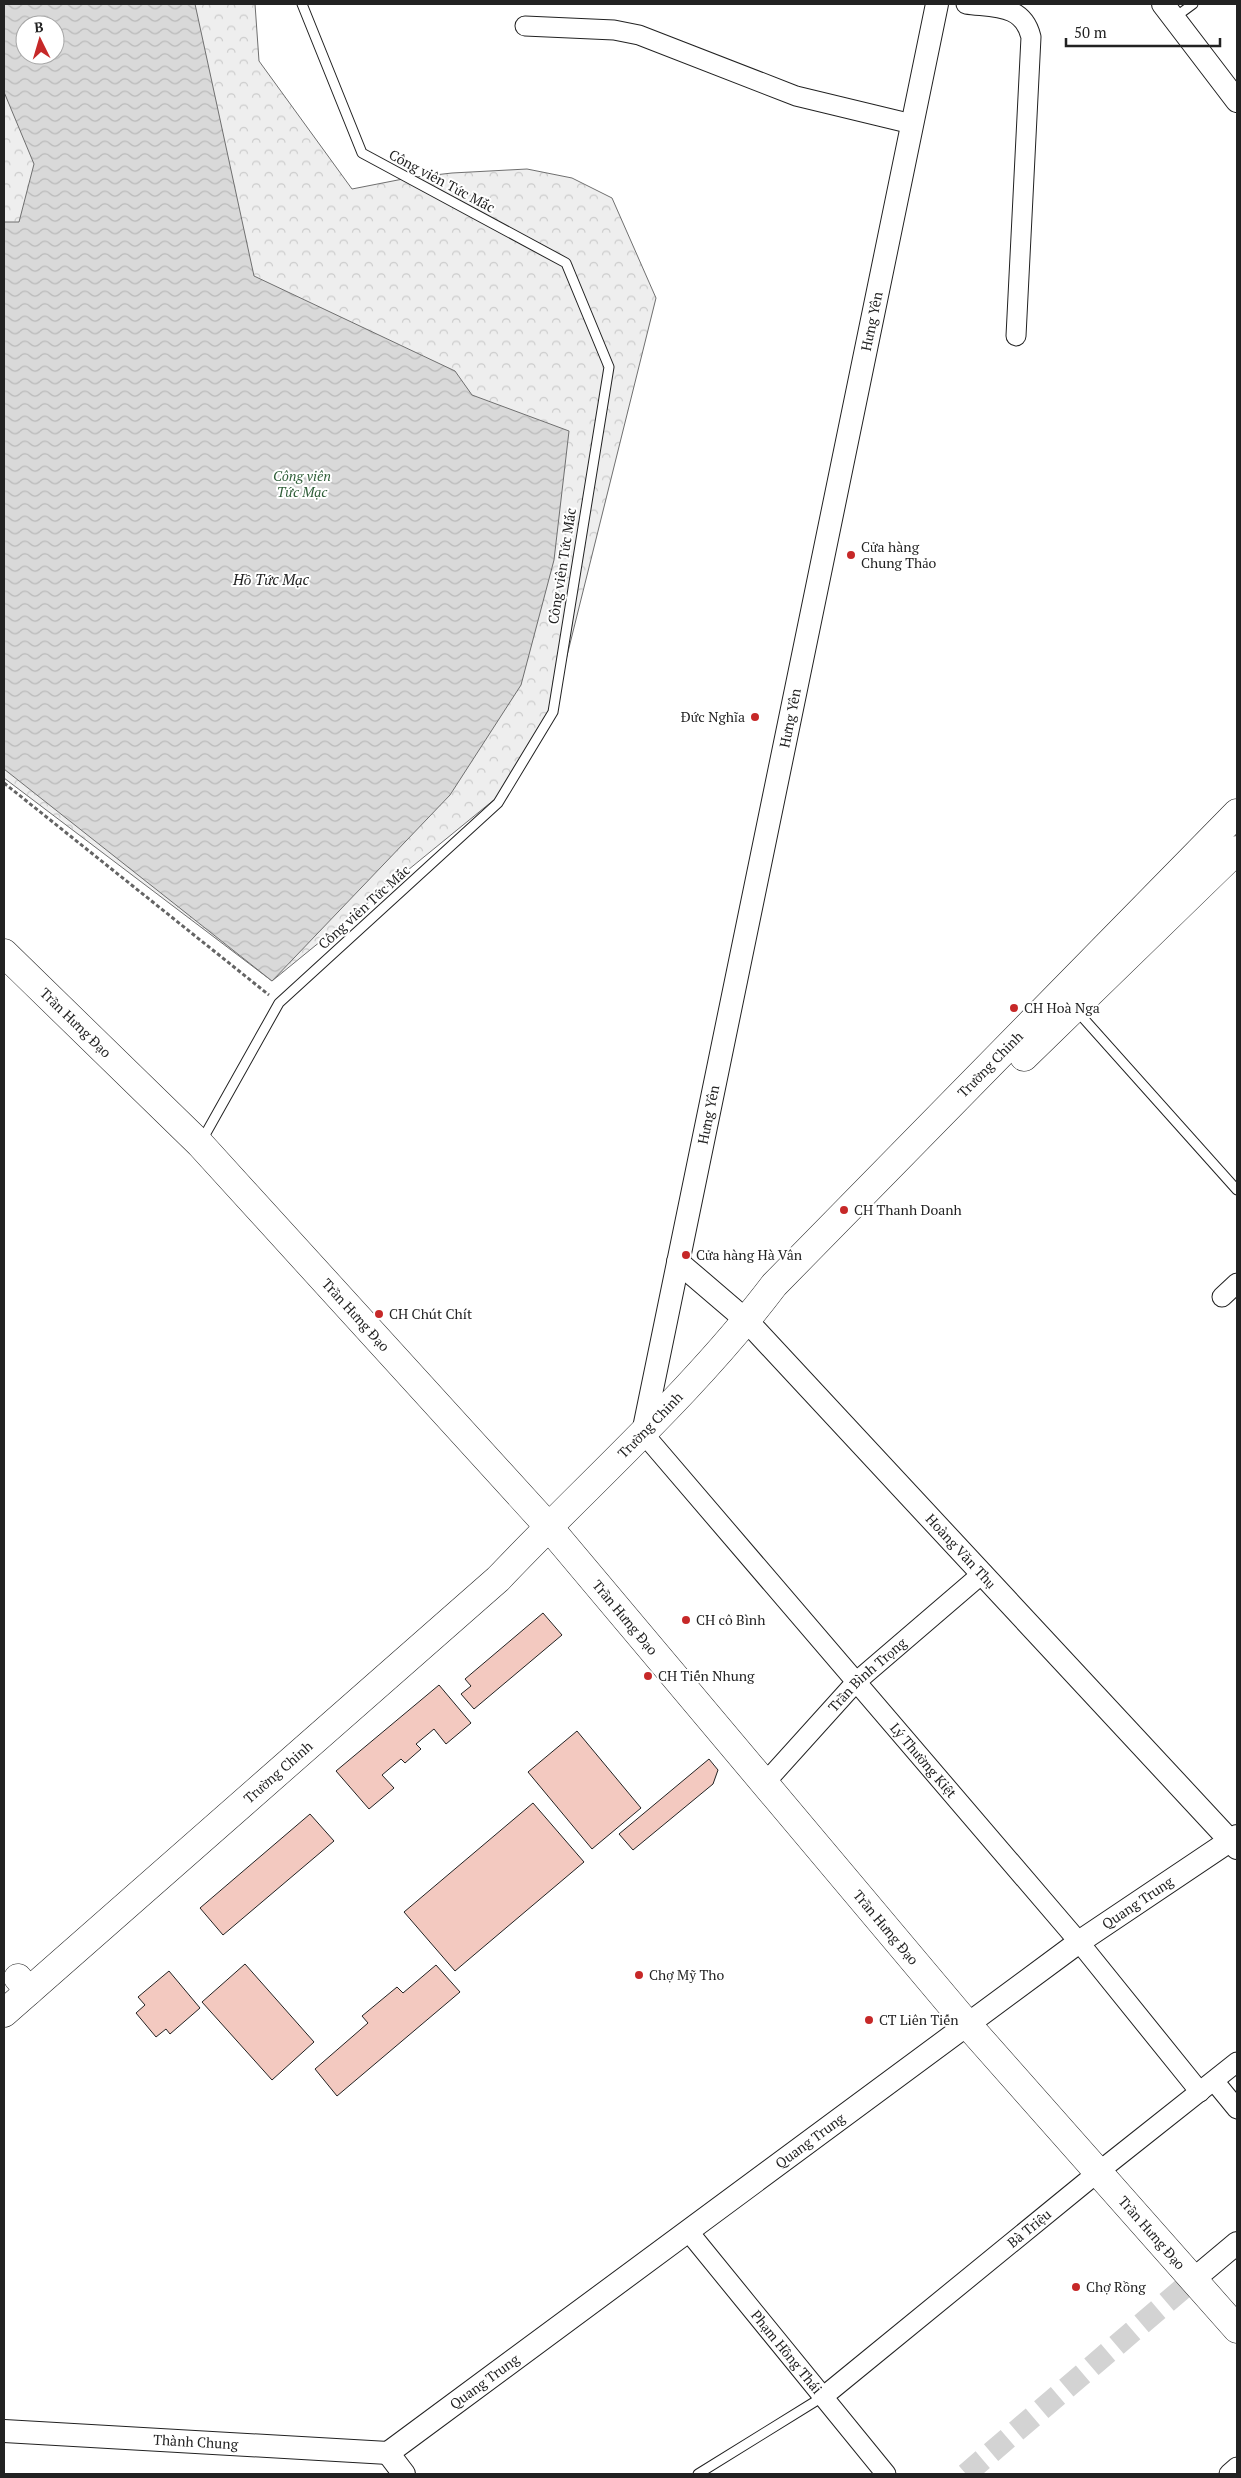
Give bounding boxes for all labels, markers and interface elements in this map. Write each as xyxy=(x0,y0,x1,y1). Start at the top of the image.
north arrow xyxy=(15,15,65,65)
scale bar xyxy=(1066,15,1220,47)
text: B xyxy=(33,17,44,36)
text: 50 m xyxy=(1074,22,1107,42)
street label: Công viên Tức Mắc xyxy=(386,145,499,217)
street label: Hưng Yên xyxy=(856,289,887,352)
park label: Công viên Tức Mạc xyxy=(273,466,331,501)
street label: Công viên Tức Mắc xyxy=(543,506,580,625)
place label: Cửa hàng Chung Thảo xyxy=(861,537,936,572)
marker: Cửa hàng Chung Thảo xyxy=(845,549,857,561)
water label: Hồ Tức Mạc xyxy=(232,569,309,589)
street label: Hưng Yên xyxy=(774,686,805,749)
place label: Đức Nghĩa xyxy=(681,707,745,726)
marker: Đức Nghĩa xyxy=(749,711,761,723)
street label: Công viên Tức Mắc xyxy=(314,860,414,953)
street label: Trần Hưng Đạo xyxy=(36,983,116,1062)
place label: CH Hoà Nga xyxy=(1024,998,1100,1017)
marker: CH Hoà Nga xyxy=(1008,1002,1020,1014)
street label: Trường Chinh xyxy=(953,1027,1027,1101)
street label: Hưng Yên xyxy=(693,1083,723,1146)
place label: CH Thanh Doanh xyxy=(854,1200,962,1219)
marker: CH Thanh Doanh xyxy=(838,1204,850,1216)
place label: Cửa hàng Hà Vân xyxy=(696,1245,803,1264)
marker: Cửa hàng Hà Vân xyxy=(680,1249,692,1261)
street label: Trần Hưng Đạo xyxy=(318,1274,394,1355)
place label: CH Chút Chít xyxy=(389,1304,473,1323)
marker: CH Chút Chít xyxy=(373,1308,385,1320)
street label: Trường Chinh xyxy=(613,1388,687,1462)
street label: Hoàng Văn Thụ xyxy=(922,1509,1001,1592)
street label: Trần Hưng Đạo xyxy=(588,1576,663,1659)
place label: CH cô Bình xyxy=(696,1610,765,1629)
marker: CH cô Bình xyxy=(680,1614,692,1626)
street label: Trần Bình Trọng xyxy=(824,1633,911,1716)
place label: CH Tiến Nhung xyxy=(658,1666,755,1685)
marker: CH Tiến Nhung xyxy=(642,1670,654,1682)
street label: Lý Thường Kiệt xyxy=(886,1718,962,1802)
street label: Trường Chinh xyxy=(239,1736,316,1807)
street label: Quang Trung xyxy=(1098,1871,1177,1933)
street label: Trần Hưng Đạo xyxy=(849,1886,923,1969)
place label: Chợ Mỹ Tho xyxy=(649,1965,724,1984)
marker: Chợ Mỹ Tho xyxy=(633,1969,645,1981)
place label: CT Liên Tiến xyxy=(879,2010,959,2029)
marker: CT Liên Tiến xyxy=(863,2014,875,2026)
street label: Quang Trung xyxy=(771,2108,849,2172)
street label: Trần Hưng Đạo xyxy=(1114,2192,1190,2273)
street label: Bà Triệu xyxy=(1003,2204,1055,2252)
place label: Chợ Rồng xyxy=(1086,2277,1146,2296)
marker: Chợ Rồng xyxy=(1070,2281,1082,2293)
street label: Phạm Hồng Thái xyxy=(747,2306,827,2397)
street label: Quang Trung xyxy=(446,2349,523,2413)
street label: Thành Chung xyxy=(153,2430,239,2453)

